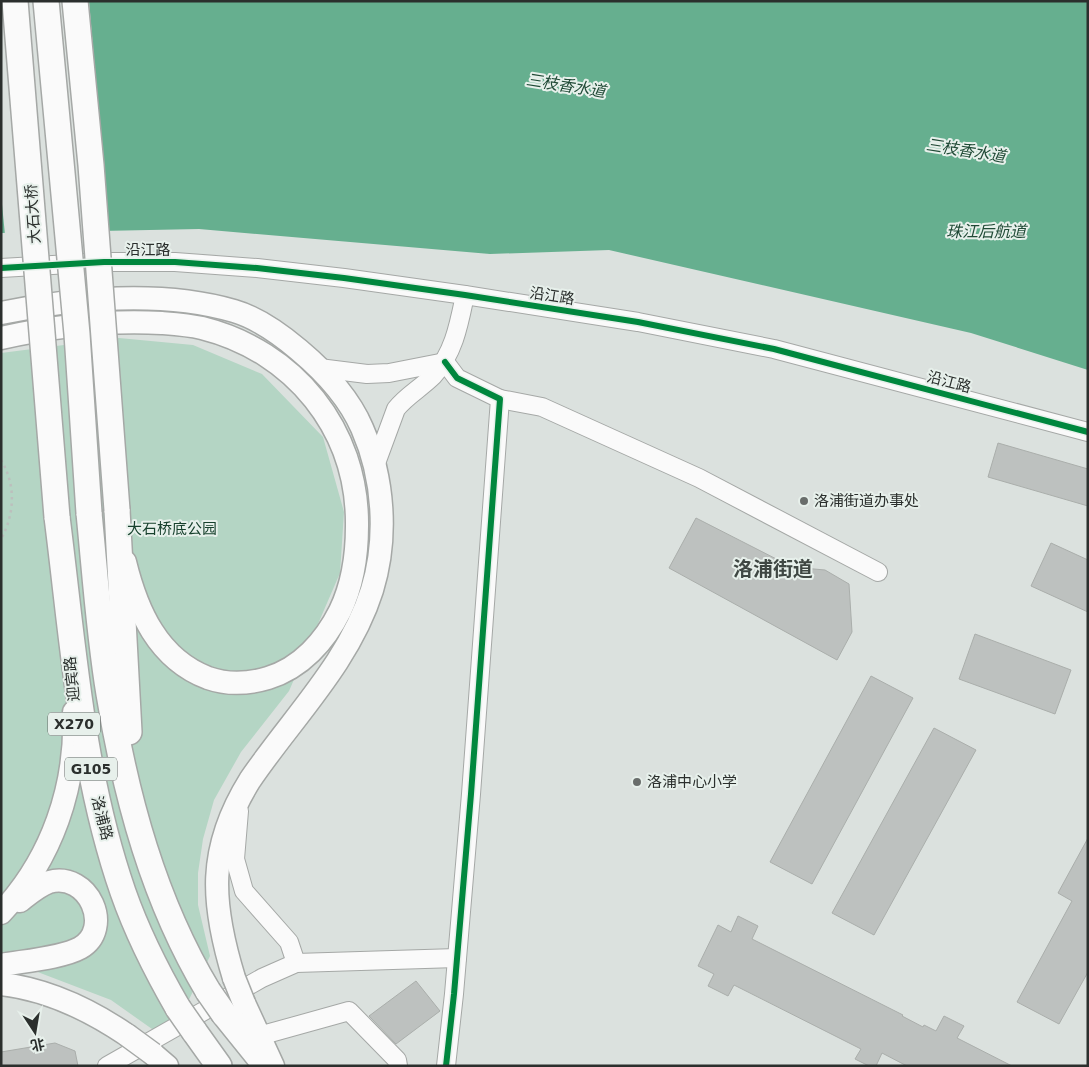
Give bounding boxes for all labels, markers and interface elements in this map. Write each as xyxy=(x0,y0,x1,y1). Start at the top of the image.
water label: 三枝香水道 xyxy=(525,70,609,101)
water label: 三枝香水道 xyxy=(925,135,1009,166)
street label: 大石大桥 xyxy=(22,183,44,245)
water label: 珠江后航道 xyxy=(946,222,1028,241)
street label: 沿江路 xyxy=(125,241,171,259)
street label: 沿江路 xyxy=(528,284,576,308)
street label: 沿江路 xyxy=(925,367,973,397)
place label: 洛浦街道办事处 xyxy=(814,492,919,510)
marker: 洛浦街道办事处 xyxy=(798,495,810,507)
park label: 大石桥底公园 xyxy=(127,520,217,538)
district label: 洛浦街道 xyxy=(733,557,813,581)
street label: 迎宾路 xyxy=(61,656,83,702)
road number: X270 xyxy=(48,712,100,736)
road number: G105 xyxy=(65,758,117,781)
place label: 洛浦中心小学 xyxy=(647,773,737,791)
marker: 洛浦中心小学 xyxy=(631,776,643,788)
street label: 洛浦路 xyxy=(88,794,116,842)
north arrow xyxy=(10,1007,60,1057)
text: 北 xyxy=(29,1035,46,1054)

